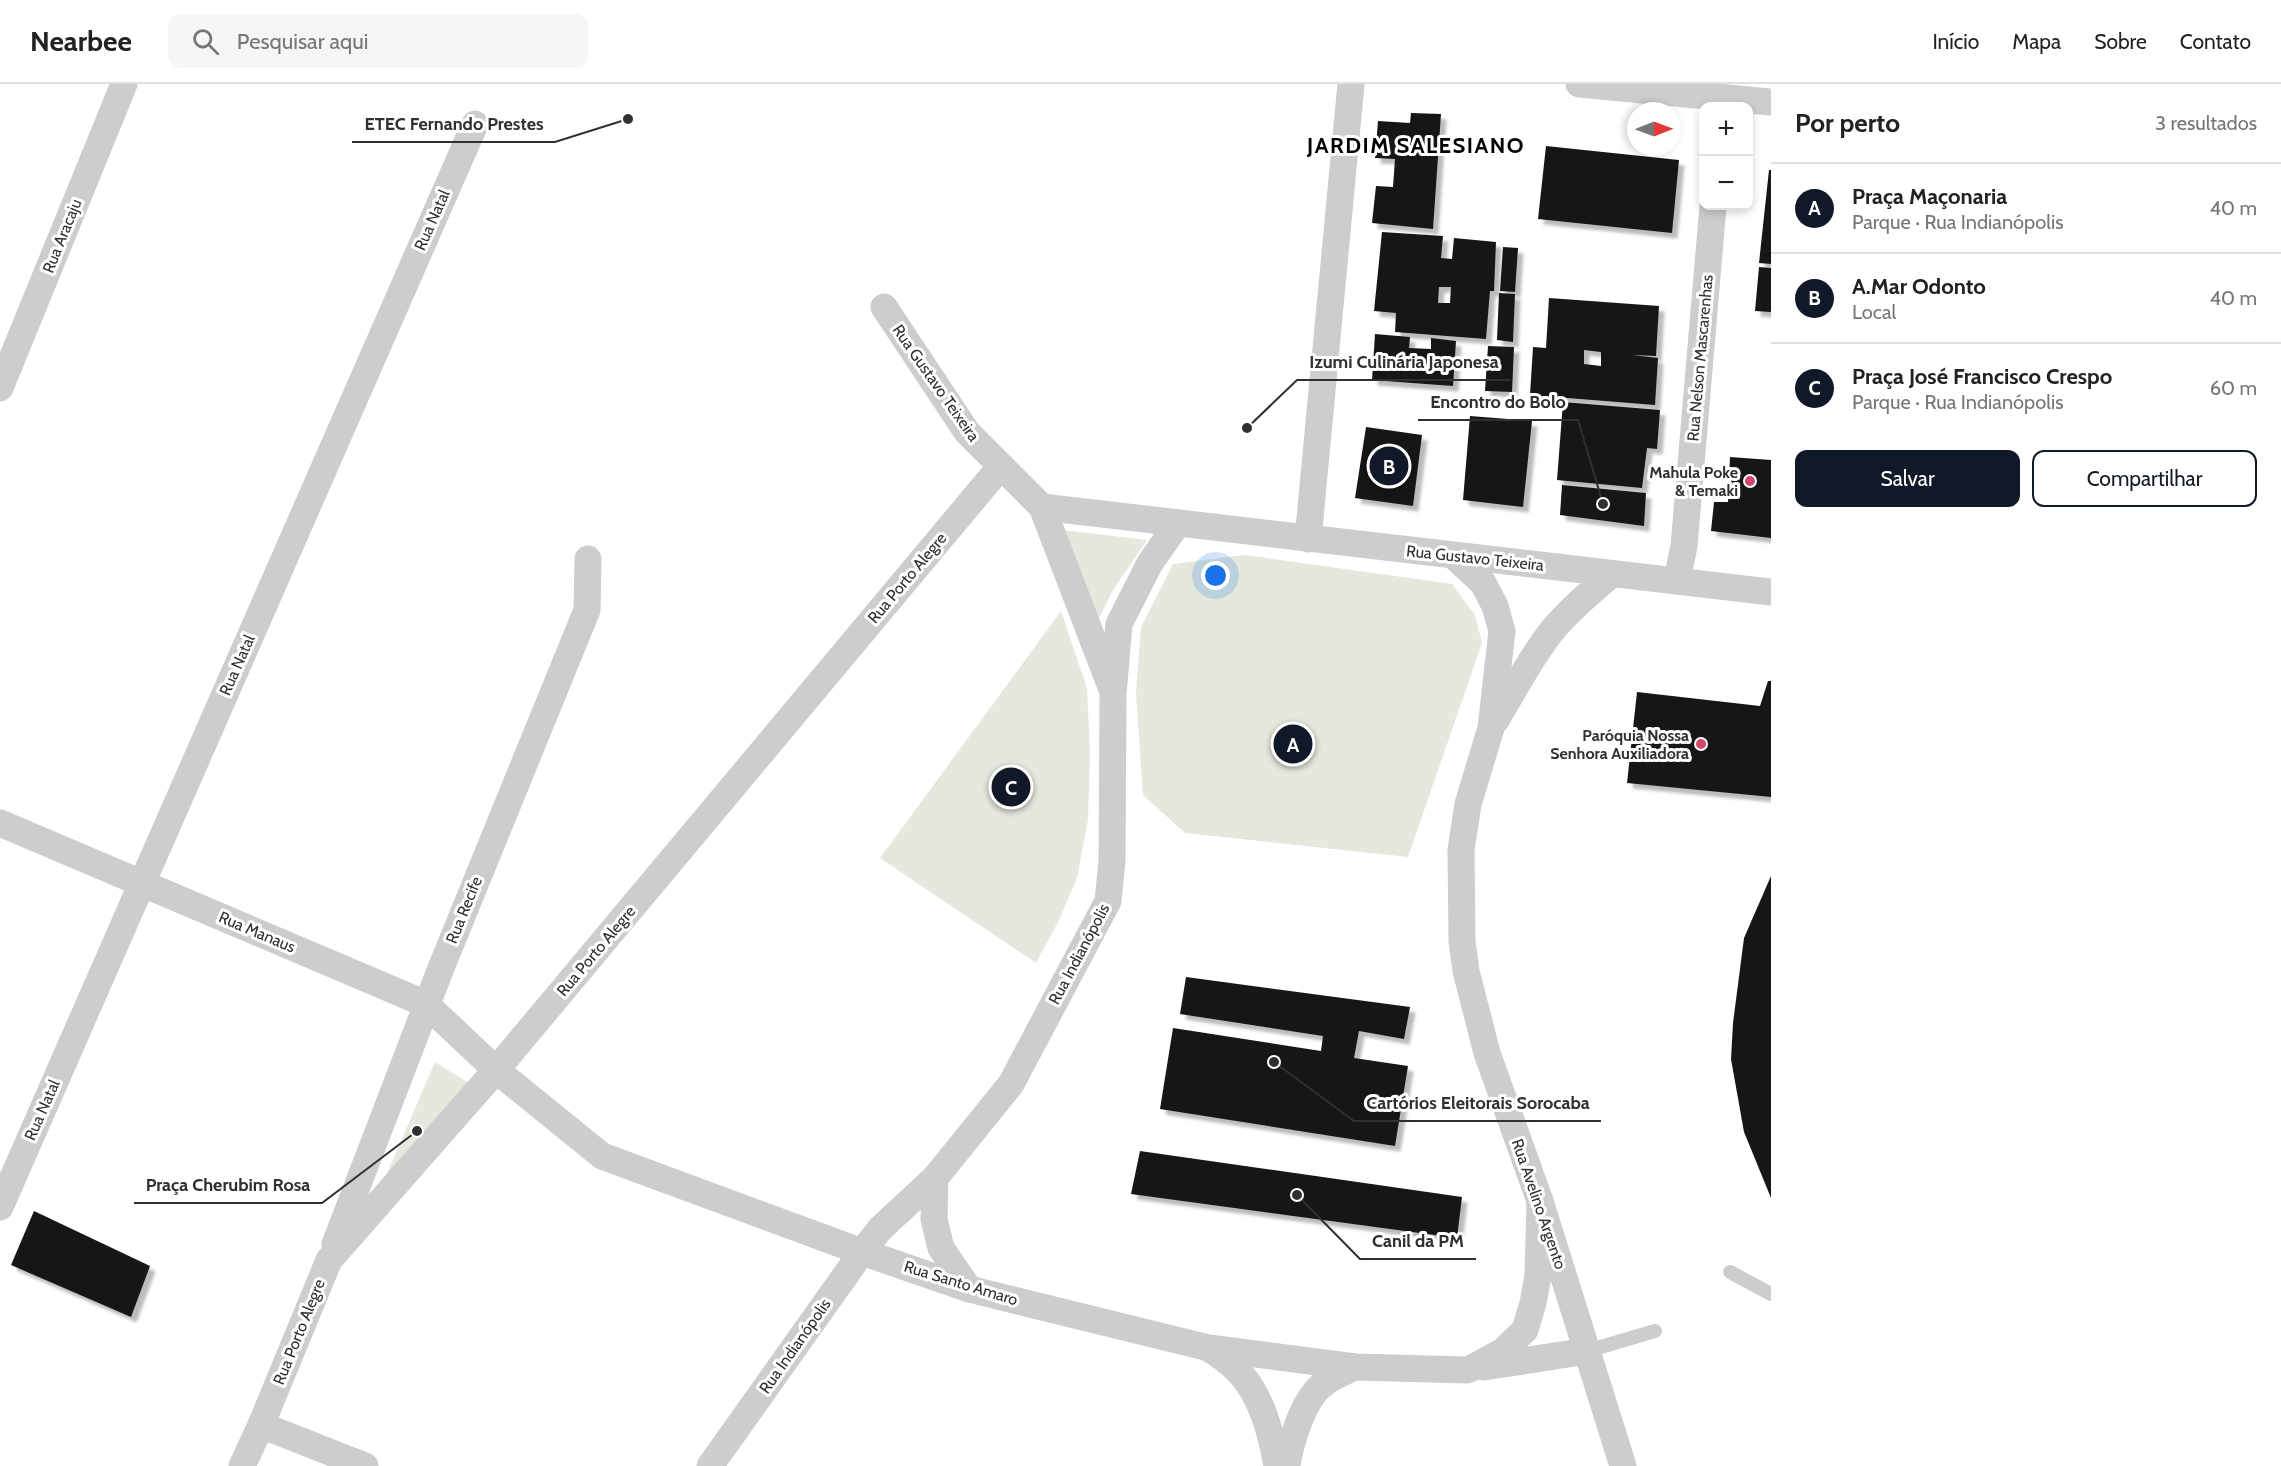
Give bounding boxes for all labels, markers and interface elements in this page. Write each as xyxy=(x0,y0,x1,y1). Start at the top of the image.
search box xyxy=(168,14,588,68)
text: Nearbee xyxy=(30,24,132,58)
icon: search xyxy=(189,25,222,58)
text: Pesquisar aqui xyxy=(237,28,369,55)
text: Início xyxy=(1932,29,1979,54)
text: Mapa xyxy=(2012,29,2061,54)
text: Sobre xyxy=(2094,29,2147,54)
text: Contato xyxy=(2180,29,2251,54)
north arrow xyxy=(1627,102,1681,156)
map controls xyxy=(1699,102,1753,210)
button: + xyxy=(1699,102,1753,156)
callout: ETEC Fernando Prestes xyxy=(352,106,555,142)
text: Por perto xyxy=(1795,107,1900,139)
text: 3 resultados xyxy=(2155,111,2257,135)
text: ETEC Fernando Prestes xyxy=(364,113,544,135)
district label: JARDIM SALESIANO xyxy=(1306,132,1525,159)
button: − xyxy=(1699,156,1753,210)
text: Praça Maçonaria xyxy=(1852,183,2007,210)
street label: Rua Natal xyxy=(410,186,454,253)
street label: Rua Aracaju xyxy=(39,196,85,276)
text: A xyxy=(1808,196,1821,220)
text: 40 m xyxy=(2209,196,2257,220)
text: Parque · Rua Indianópolis xyxy=(1852,210,2063,234)
text: A.Mar Odonto xyxy=(1852,273,1986,300)
street label: Rua Nelson Mascarenhas xyxy=(1683,274,1717,442)
text: B xyxy=(1808,286,1821,310)
text: 40 m xyxy=(2209,286,2257,310)
text: Local xyxy=(1852,300,1896,324)
street label: Rua Gustavo Teixeira xyxy=(889,321,984,445)
callout: Izumi Culinária Japonesa xyxy=(1297,344,1511,380)
text: Izumi Culinária Japonesa xyxy=(1309,351,1499,373)
text: Praça José Francisco Crespo xyxy=(1852,363,2112,390)
text: C xyxy=(1808,376,1821,400)
text: 60 m xyxy=(2210,376,2257,400)
callout: Encontro do Bolo xyxy=(1418,384,1578,420)
text: Parque · Rua Indianópolis xyxy=(1852,390,2063,414)
text: Encontro do Bolo xyxy=(1430,391,1566,413)
pin: B xyxy=(1370,444,1408,488)
button: Salvar xyxy=(1795,450,2020,507)
button: Compartilhar xyxy=(2032,450,2257,507)
place label: Mahula Poke & Temaki xyxy=(1649,463,1738,500)
marker: Mahula Poke & Temaki xyxy=(1743,474,1757,488)
street label: Rua Porto Alegre xyxy=(864,529,950,627)
street label: Rua Gustavo Teixeira xyxy=(1405,541,1545,575)
your location xyxy=(1201,561,1230,590)
street label: Rua Natal xyxy=(215,631,259,698)
pin: A xyxy=(1274,722,1312,766)
place label: Paróquia Nossa Senhora Auxiliadora xyxy=(1550,726,1689,763)
marker: Paróquia Nossa Senhora Auxiliadora xyxy=(1694,737,1708,751)
pin: C xyxy=(992,764,1030,810)
street label: Rua Recife xyxy=(442,874,486,946)
street label: Rua Indianópolis xyxy=(1045,900,1114,1008)
street label: Rua Porto Alegre xyxy=(553,902,639,1000)
street label: Rua Manaus xyxy=(216,907,298,957)
street label: Rua Natal xyxy=(20,1076,64,1143)
callout: Cartórios Eleitorais Sorocaba xyxy=(1354,1085,1601,1121)
text: Cartórios Eleitorais Sorocaba xyxy=(1366,1092,1590,1114)
street label: Rua Avelino Argento xyxy=(1508,1136,1570,1272)
callout: Praça Cherubim Rosa xyxy=(134,1167,322,1203)
text: Praça Cherubim Rosa xyxy=(146,1174,310,1196)
callout: Canil da PM xyxy=(1360,1223,1476,1259)
text: Canil da PM xyxy=(1372,1230,1464,1252)
street label: Rua Santo Amaro xyxy=(902,1257,1020,1309)
street label: Rua Porto Alegre xyxy=(269,1276,329,1388)
street label: Rua Indianópolis xyxy=(755,1295,835,1397)

